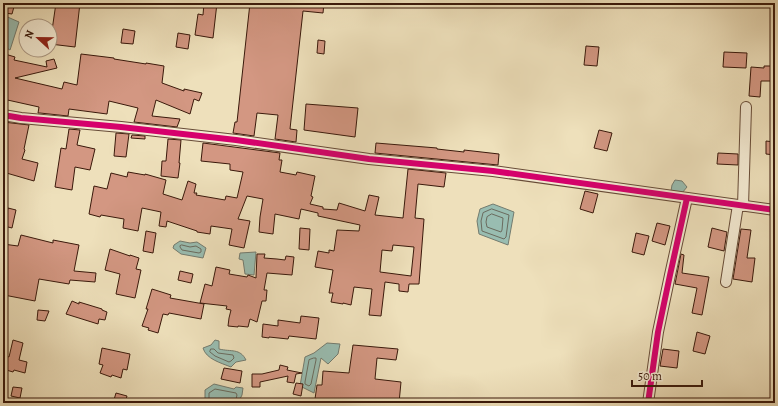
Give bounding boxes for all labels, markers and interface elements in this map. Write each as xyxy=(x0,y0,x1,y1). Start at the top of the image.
north arrow xyxy=(18,18,58,58)
text: N xyxy=(21,28,38,41)
scale bar xyxy=(632,362,702,388)
text: 50 m xyxy=(638,368,662,384)

